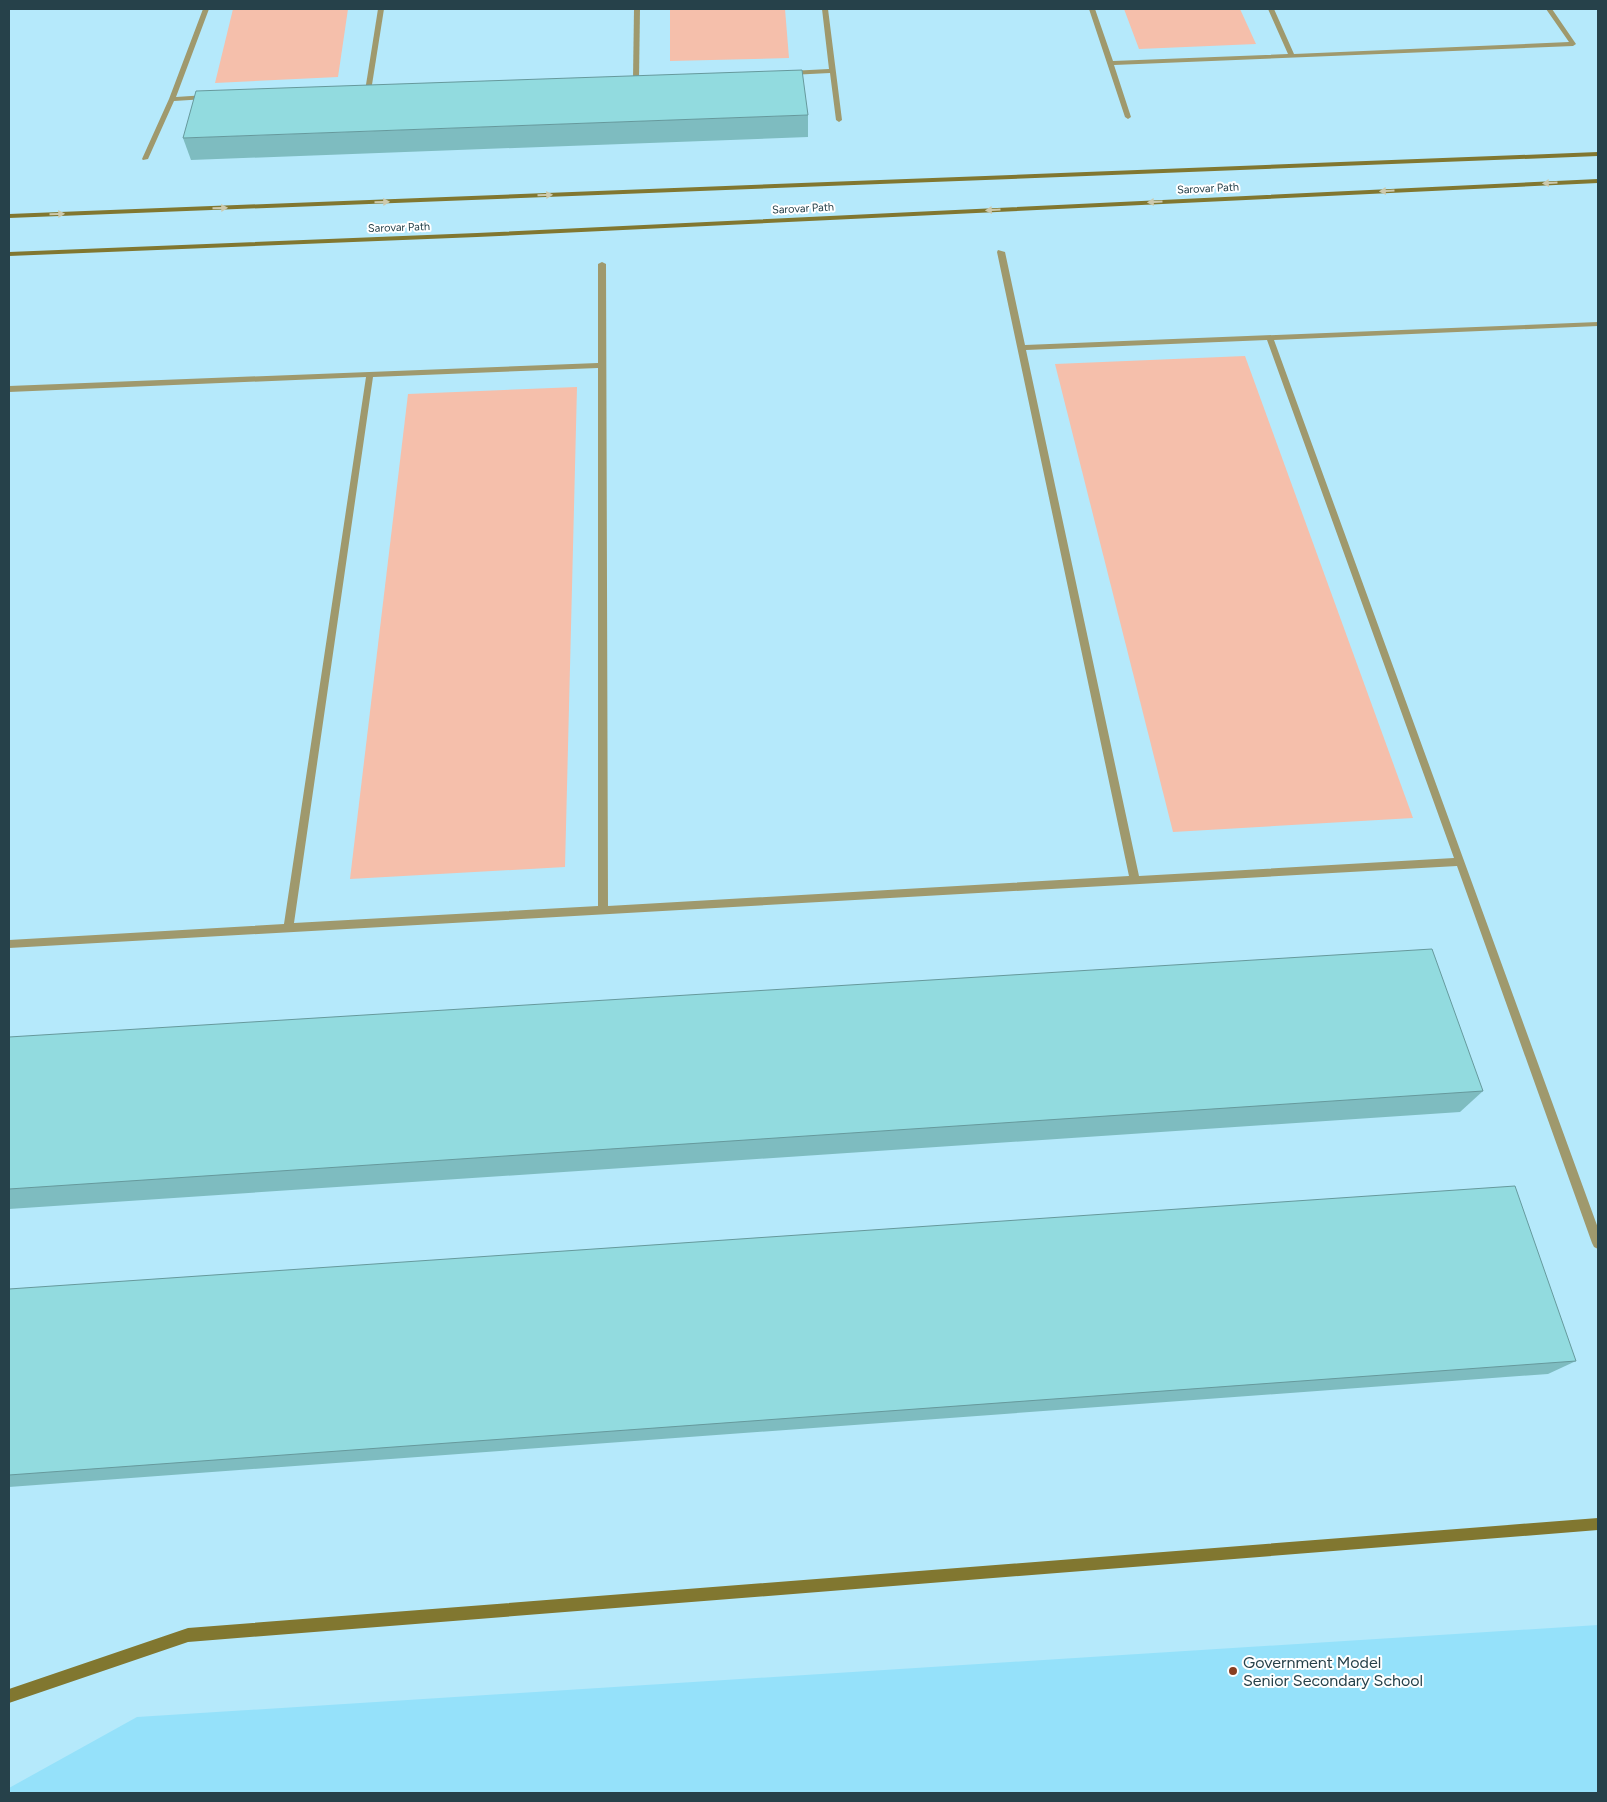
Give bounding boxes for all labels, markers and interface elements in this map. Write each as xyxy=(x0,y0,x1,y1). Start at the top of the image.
one-way arrow xyxy=(1541,179,1557,187)
street label: Sarovar Path xyxy=(1177,180,1239,197)
one-way arrow xyxy=(1379,187,1395,195)
one-way arrow xyxy=(537,191,553,199)
one-way arrow xyxy=(374,197,390,205)
one-way arrow xyxy=(1147,198,1163,206)
street label: Sarovar Path xyxy=(772,200,834,217)
one-way arrow xyxy=(212,204,228,212)
one-way arrow xyxy=(984,206,1000,214)
one-way arrow xyxy=(50,210,66,218)
street label: Sarovar Path xyxy=(368,220,430,235)
place label: Government Model Senior Secondary School xyxy=(1243,1653,1423,1690)
marker: Government Model Senior Secondary School xyxy=(1227,1665,1239,1677)

